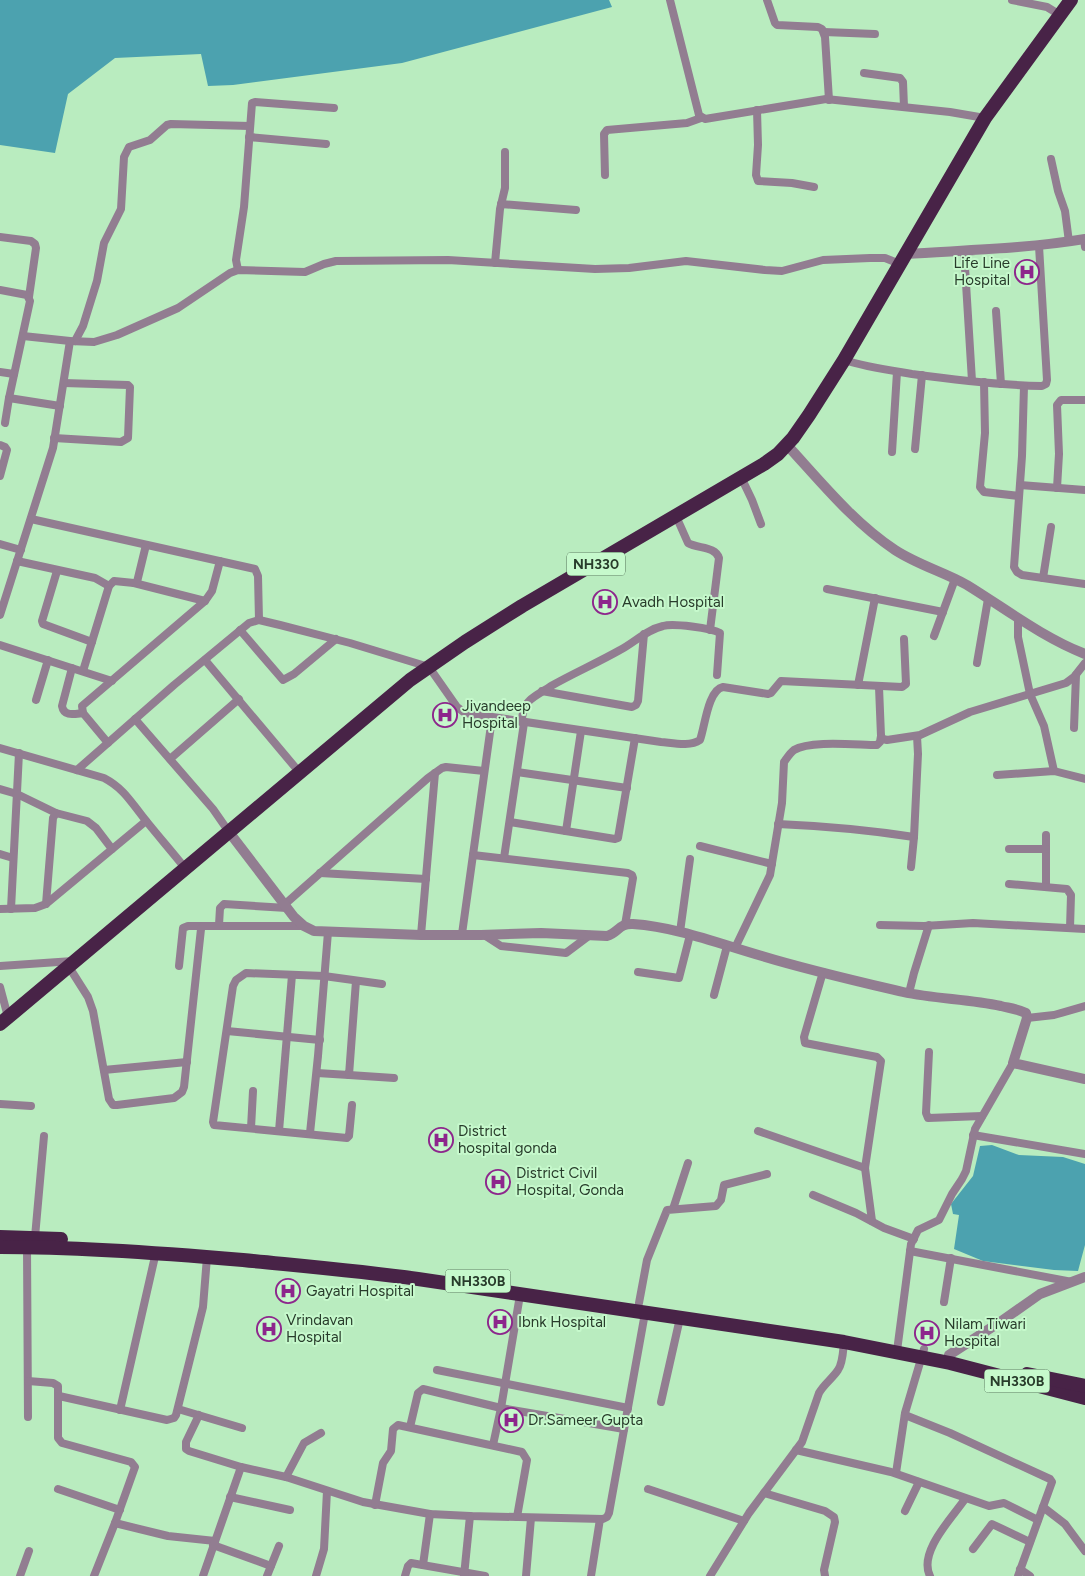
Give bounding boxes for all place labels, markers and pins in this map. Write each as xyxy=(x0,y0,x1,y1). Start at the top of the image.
place label: Life Line Hospital xyxy=(953,254,1010,289)
hospital icon: Life Line Hospital xyxy=(1014,259,1040,285)
hospital icon: Avadh Hospital xyxy=(592,589,618,615)
place label: Avadh Hospital xyxy=(622,593,724,611)
place label: Jivandeep Hospital xyxy=(462,697,531,732)
hospital icon: Jivandeep Hospital xyxy=(432,702,458,728)
place label: District hospital gonda xyxy=(458,1122,557,1157)
hospital icon: District hospital gonda xyxy=(428,1127,454,1153)
place label: District Civil Hospital, Gonda xyxy=(516,1164,624,1199)
hospital icon: District Civil Hospital, Gonda xyxy=(485,1169,511,1195)
hospital icon: Gayatri Hospital xyxy=(275,1278,301,1304)
place label: Gayatri Hospital xyxy=(306,1282,414,1300)
hospital icon: Ibnk Hospital xyxy=(487,1309,513,1335)
place label: Vrindavan Hospital xyxy=(286,1311,353,1346)
place label: Ibnk Hospital xyxy=(518,1313,606,1331)
place label: Nilam Tiwari Hospital xyxy=(944,1315,1026,1350)
hospital icon: Vrindavan Hospital xyxy=(256,1316,282,1342)
hospital icon: Nilam Tiwari Hospital xyxy=(914,1320,940,1346)
hospital icon: Dr.Sameer Gupta xyxy=(498,1407,524,1433)
place label: Dr.Sameer Gupta xyxy=(528,1411,643,1429)

